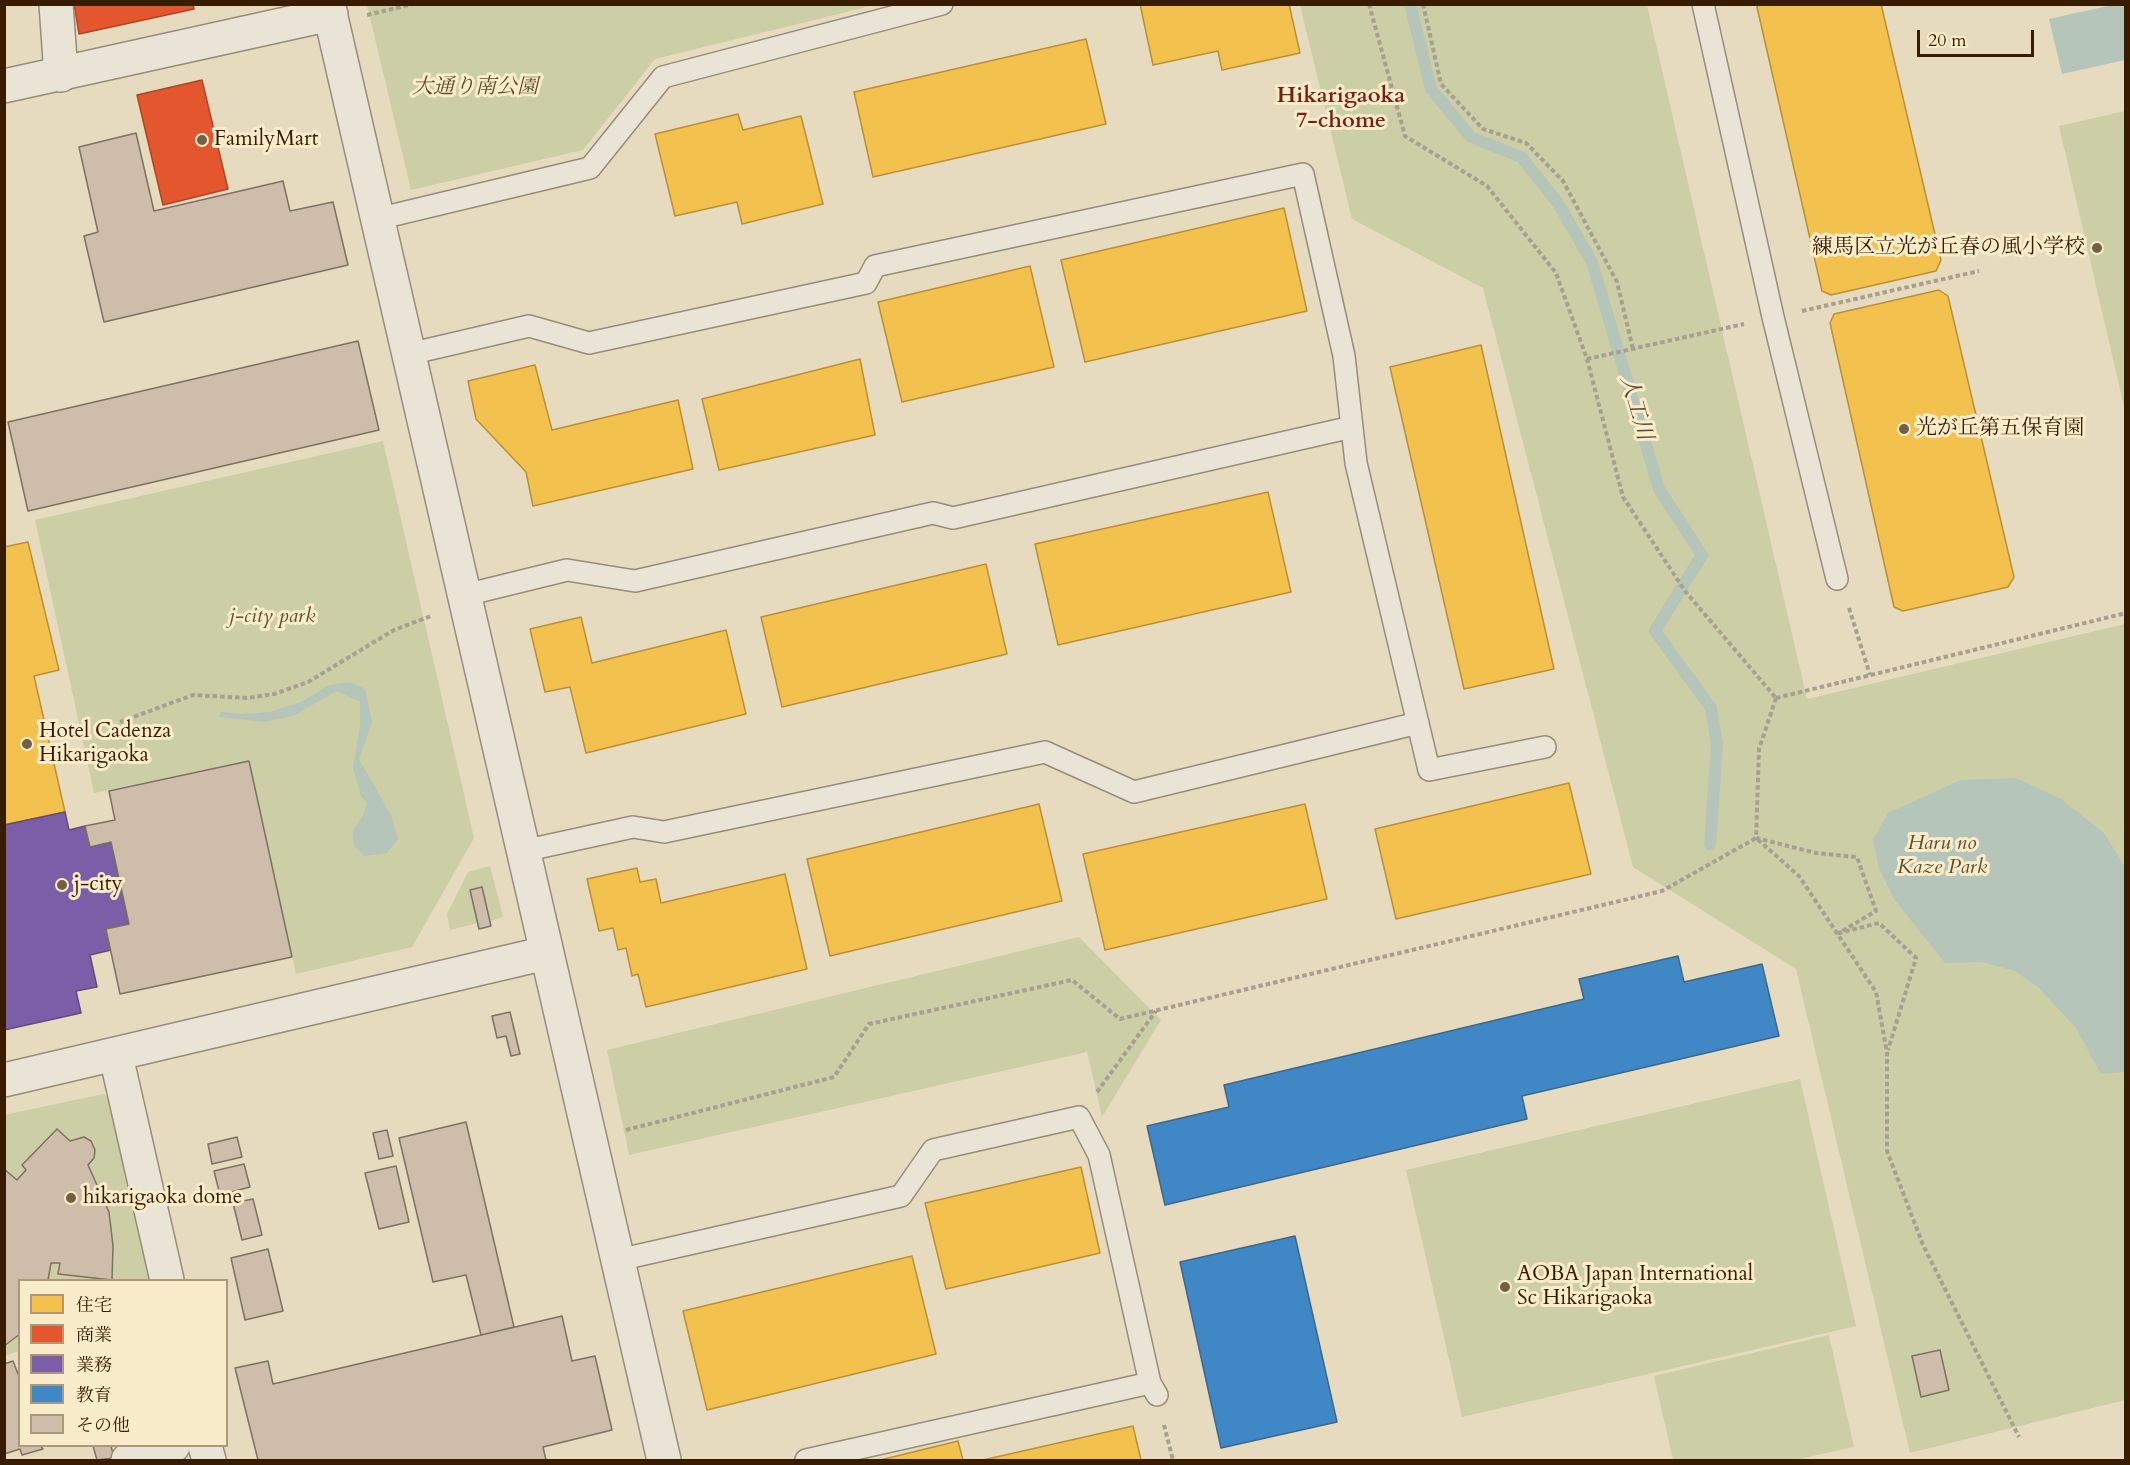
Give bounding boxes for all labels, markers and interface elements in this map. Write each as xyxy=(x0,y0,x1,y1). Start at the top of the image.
scale bar xyxy=(1920,18,2037,56)
text: 20 m xyxy=(1928,28,1967,53)
park label: 大通り南公園 xyxy=(412,75,538,101)
district label: Hikarigaoka 7-chome xyxy=(1277,84,1405,136)
place label: FamilyMart xyxy=(214,127,318,153)
marker: FamilyMart xyxy=(195,133,209,147)
place label: 練馬区立光が丘春の風小学校 xyxy=(1812,235,2085,261)
marker: 練馬区立光が丘春の風小学校 xyxy=(2090,241,2104,255)
water label: 人工川 xyxy=(1613,373,1657,443)
place label: 光が丘第五保育園 xyxy=(1916,416,2084,442)
marker: 光が丘第五保育園 xyxy=(1897,422,1911,436)
park label: j-city park xyxy=(229,604,315,630)
place label: Hotel Cadenza Hikarigaoka xyxy=(39,719,171,769)
marker: Hotel Cadenza Hikarigaoka xyxy=(20,737,34,751)
park label: Haru no Kaze Park xyxy=(1897,831,1987,881)
place label: j-city xyxy=(74,872,122,898)
marker: j-city xyxy=(55,878,69,892)
place label: hikarigaoka dome xyxy=(83,1185,242,1211)
marker: hikarigaoka dome xyxy=(64,1191,78,1205)
place label: AOBA Japan International Sc Hikarigaoka xyxy=(1517,1262,1753,1312)
legend xyxy=(18,1279,228,1447)
marker: AOBA Japan International Sc Hikarigaoka xyxy=(1498,1280,1512,1294)
text: 住宅 xyxy=(76,1293,112,1318)
text: 商業 xyxy=(76,1323,112,1348)
text: 業務 xyxy=(76,1353,112,1378)
text: 教育 xyxy=(76,1383,112,1408)
text: その他 xyxy=(76,1413,130,1438)

